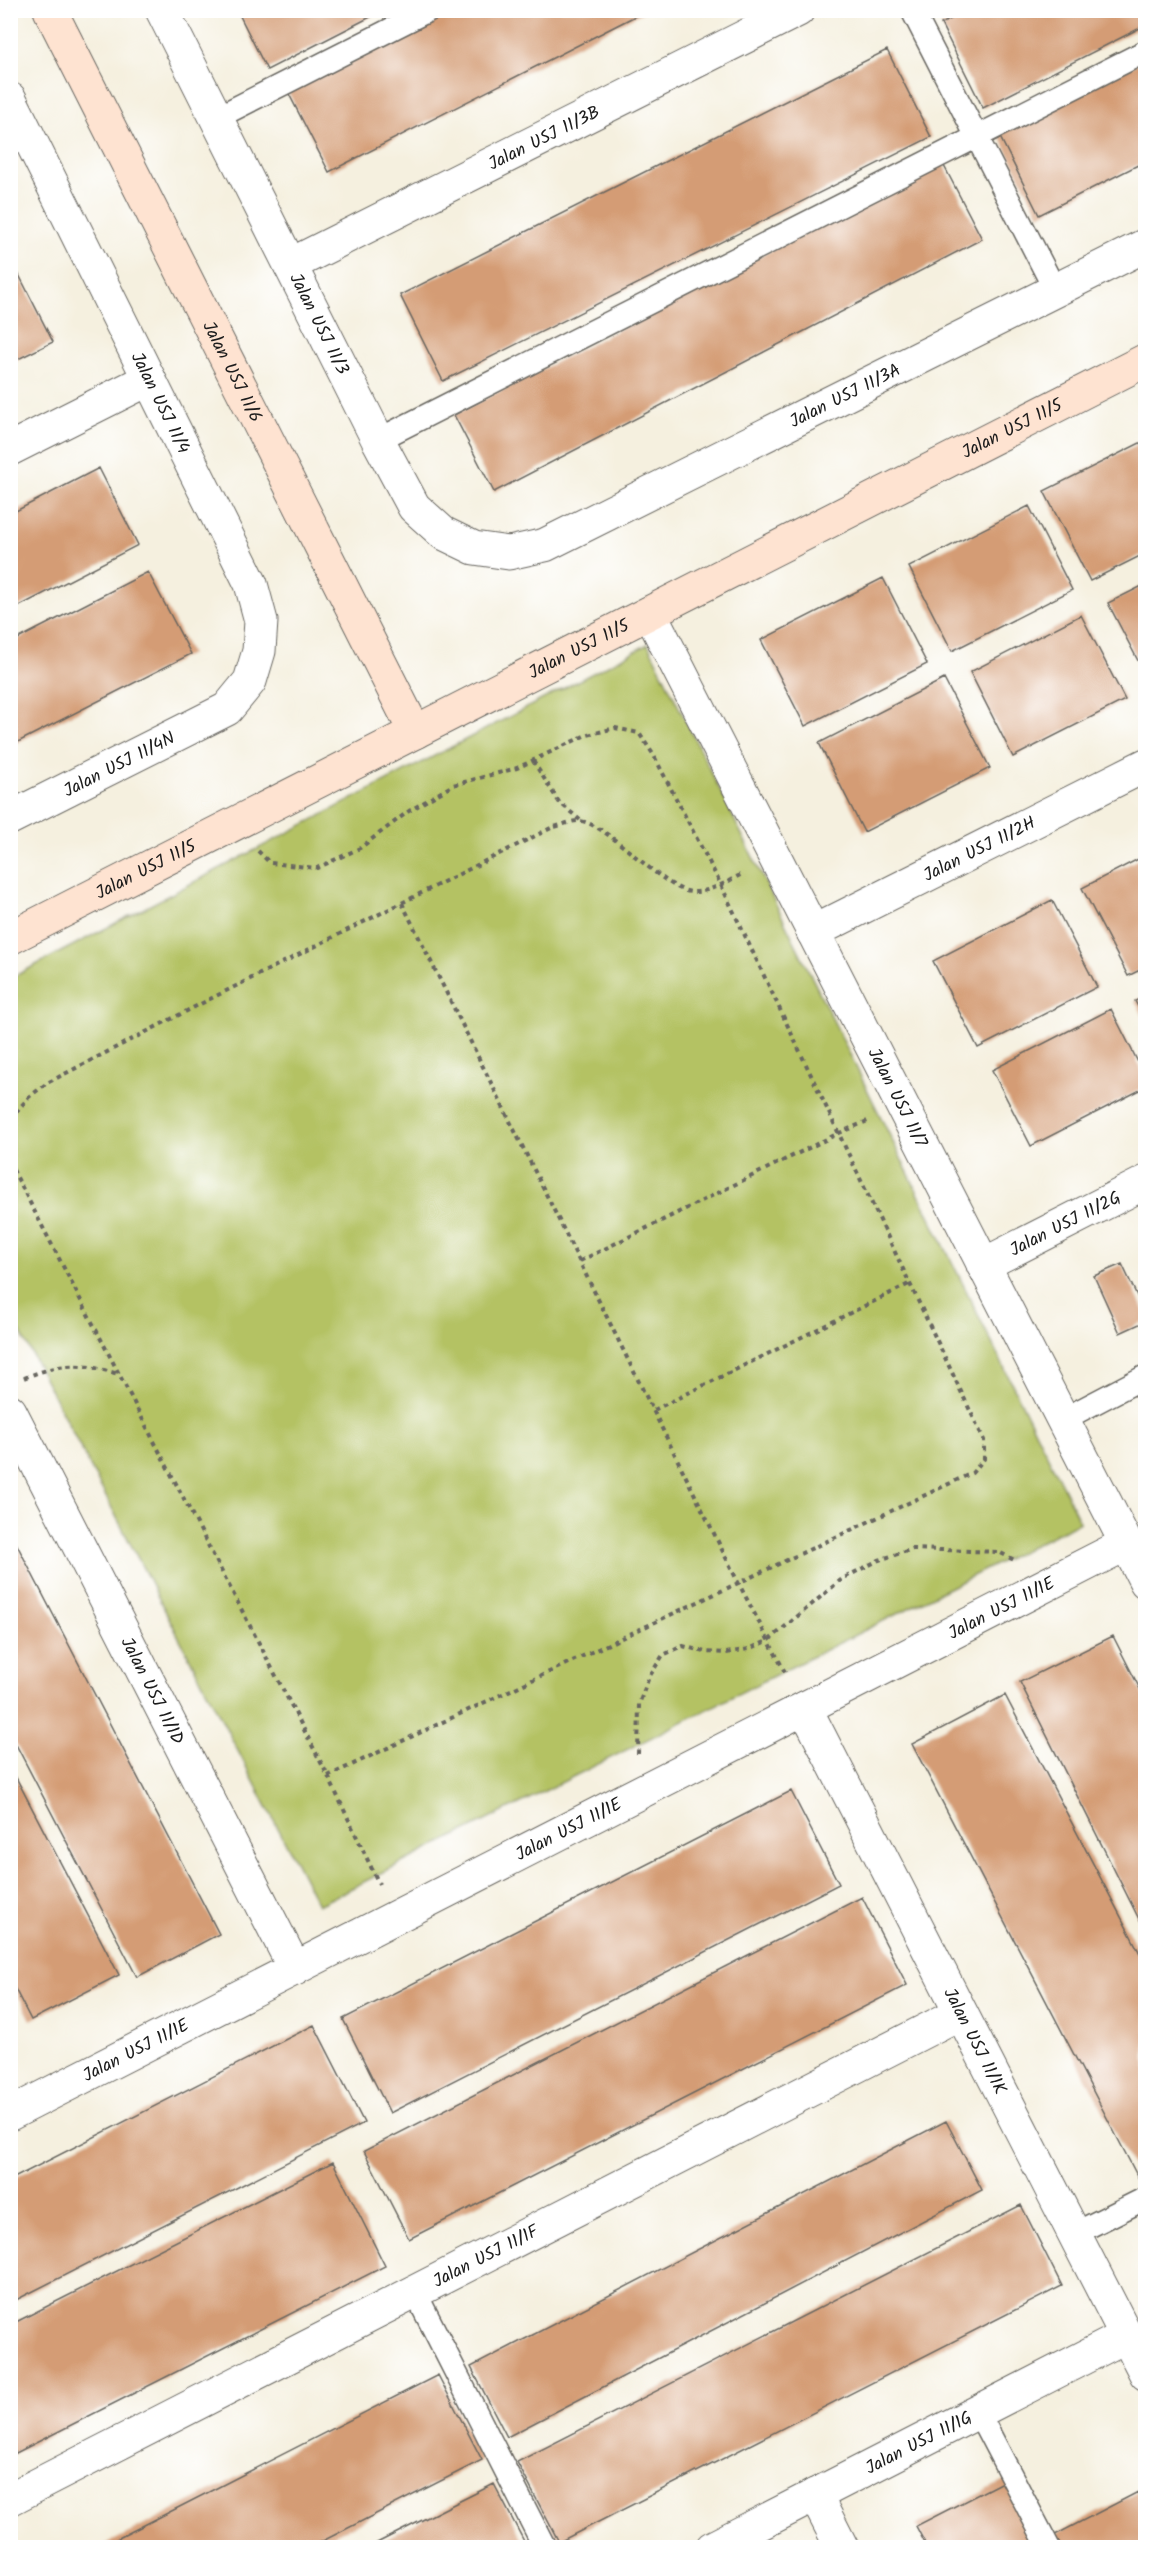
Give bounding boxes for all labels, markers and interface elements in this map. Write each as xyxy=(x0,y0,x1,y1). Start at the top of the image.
street label: Jalan USJ 11/3B xyxy=(483,99,606,179)
street label: Jalan USJ 11/3 xyxy=(280,268,356,380)
street label: Jalan USJ 11/6 xyxy=(194,316,269,428)
street label: Jalan USJ 11/4 xyxy=(122,347,197,459)
street label: Jalan USJ 11/3A xyxy=(785,357,906,437)
street label: Jalan USJ 11/5 xyxy=(957,391,1069,467)
street label: Jalan USJ 11/5 xyxy=(524,612,636,688)
street label: Jalan USJ 11/4N xyxy=(59,725,181,806)
street label: Jalan USJ 11/2H xyxy=(919,809,1041,890)
street label: Jalan USJ 11/5 xyxy=(91,832,203,908)
street label: Jalan USJ 11/7 xyxy=(859,1043,934,1153)
street label: Jalan USJ 11/2G xyxy=(1005,1184,1126,1265)
street label: Jalan USJ 11/1E xyxy=(943,1569,1061,1648)
street label: Jalan USJ 11/1D xyxy=(112,1632,191,1751)
street label: Jalan USJ 11/1E xyxy=(511,1791,628,1870)
street label: Jalan USJ 11/1K xyxy=(935,1983,1014,2100)
street label: Jalan USJ 11/1E xyxy=(78,2012,195,2091)
street label: Jalan USJ 11/1F xyxy=(428,2217,545,2296)
street label: Jalan USJ 11/1G xyxy=(861,2404,978,2483)

